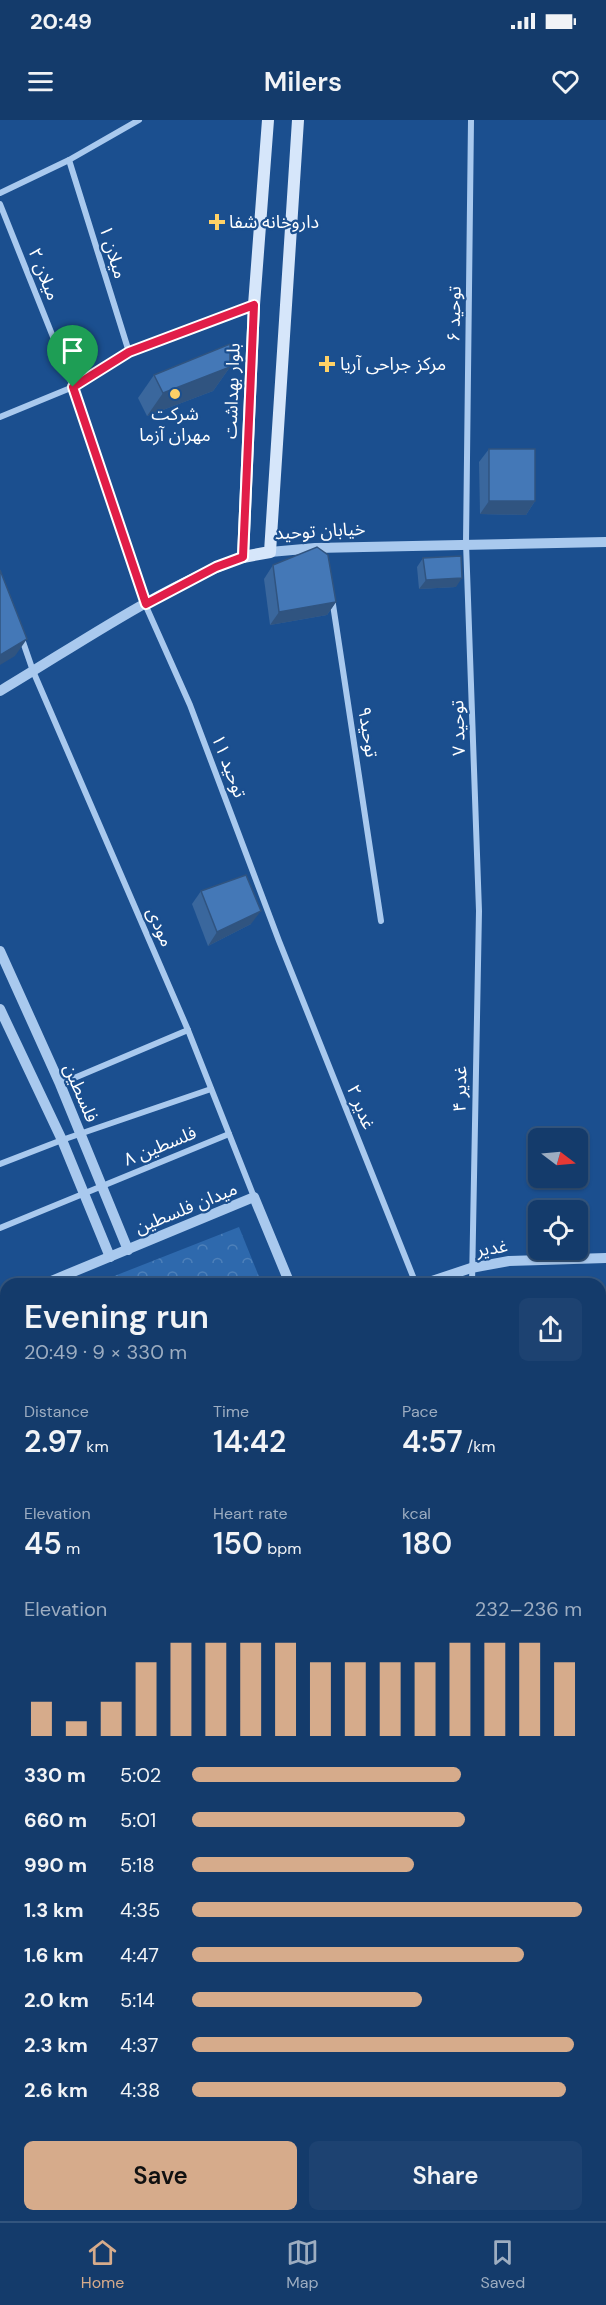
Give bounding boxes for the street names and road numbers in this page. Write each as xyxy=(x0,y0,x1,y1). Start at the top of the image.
street label: میلان ۱ xyxy=(94,222,132,282)
street label: میلان ۲ xyxy=(23,244,65,304)
street label: توحید ۶ xyxy=(442,286,466,342)
street label: بلوار بهداشت xyxy=(218,343,246,439)
street label: خیابان توحید xyxy=(274,517,366,545)
street label: توحید ۷ xyxy=(445,700,471,756)
street label: توحید۹ xyxy=(352,705,384,759)
street label: توحید ۱۱ xyxy=(206,731,252,801)
street label: مودی xyxy=(141,904,179,950)
street label: فلسطین xyxy=(58,1060,104,1126)
street label: غدیر ۴ xyxy=(448,1066,472,1112)
street label: غدیر ۲ xyxy=(341,1081,381,1133)
street label: فلسطین ۸ xyxy=(120,1121,200,1171)
street label: میدان فلسطین xyxy=(131,1177,241,1239)
street label: غدیر xyxy=(474,1234,509,1262)

